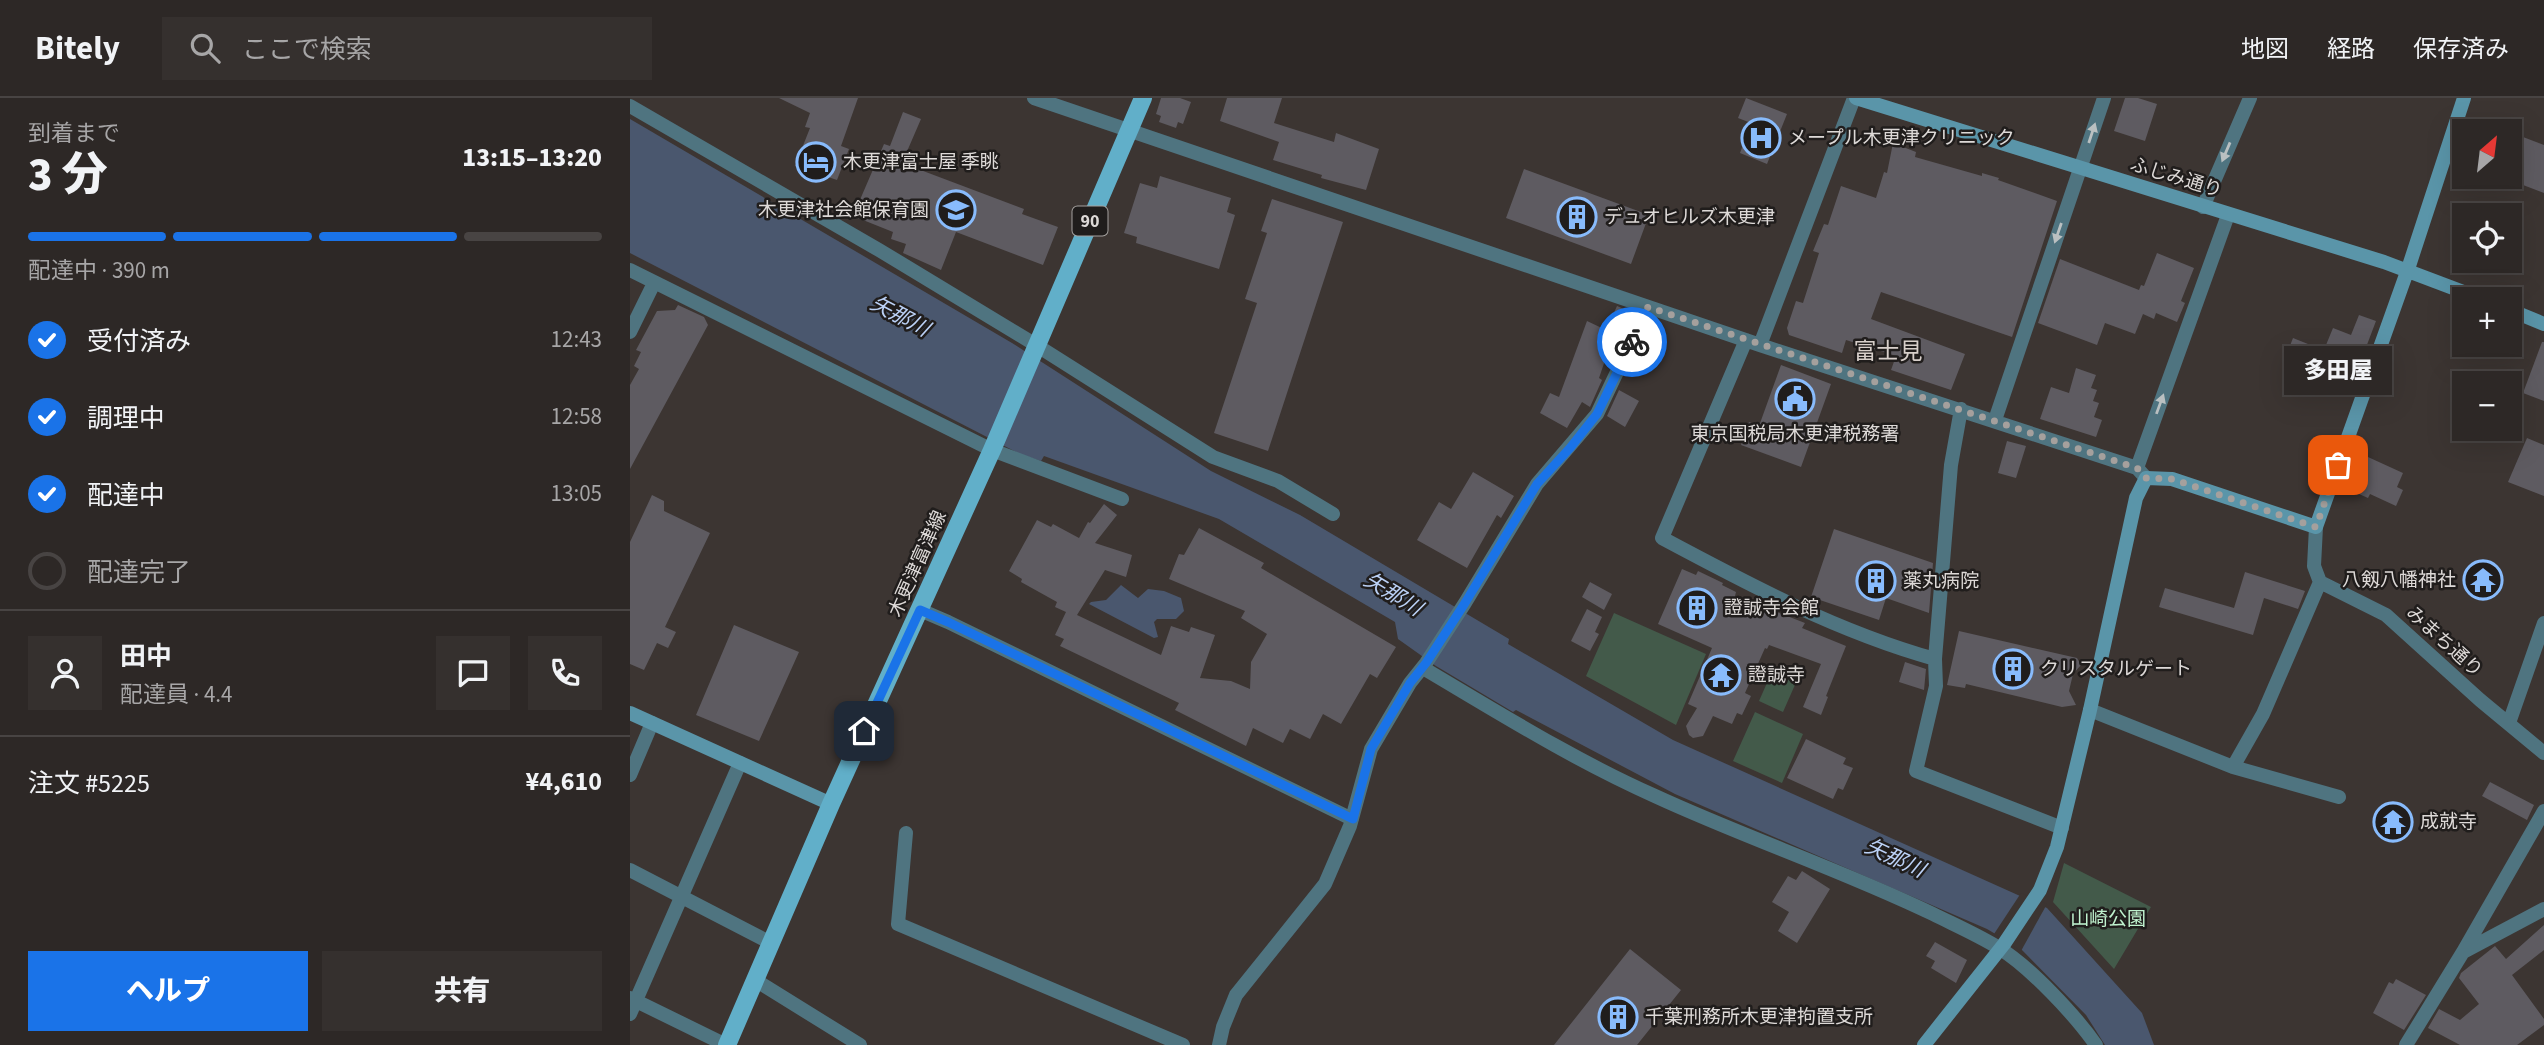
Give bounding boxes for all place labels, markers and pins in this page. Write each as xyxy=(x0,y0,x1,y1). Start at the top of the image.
hospital icon: メープル木更津クリニック xyxy=(1740,117,1782,159)
place label: メープル木更津クリニック xyxy=(1788,125,2015,152)
hotel icon: 木更津富士屋 季眺 xyxy=(795,141,837,183)
place label: 木更津富士屋 季眺 xyxy=(843,149,999,176)
school or university icon: 木更津社会館保育園 xyxy=(935,189,977,231)
building icon: デュオヒルズ木更津 xyxy=(1556,196,1598,238)
place label: 木更津社会館保育園 xyxy=(758,197,929,224)
place label: デュオヒルズ木更津 xyxy=(1604,204,1775,231)
callout: 多田屋 xyxy=(2284,346,2392,395)
public building icon: 東京国税局木更津税務署 xyxy=(1774,378,1816,420)
place label: 東京国税局木更津税務署 xyxy=(1690,421,1900,448)
pin xyxy=(2308,435,2368,495)
temple icon: 八剱八幡神社 xyxy=(2462,559,2504,601)
building icon: 薬丸病院 xyxy=(1855,560,1897,602)
place label: 八剱八幡神社 xyxy=(2342,567,2456,594)
place label: 薬丸病院 xyxy=(1903,568,1979,595)
building icon: 證誠寺会館 xyxy=(1676,587,1718,629)
place label: 證誠寺会館 xyxy=(1724,595,1819,622)
building icon: クリスタルゲート xyxy=(1992,648,2034,690)
temple icon: 證誠寺 xyxy=(1700,654,1742,696)
place label: クリスタルゲート xyxy=(2040,656,2192,683)
place label: 證誠寺 xyxy=(1748,662,1805,689)
pin xyxy=(834,701,894,761)
temple icon: 成就寺 xyxy=(2372,801,2414,843)
place label: 成就寺 xyxy=(2420,809,2477,836)
building icon: 千葉刑務所木更津拘置支所 xyxy=(1597,996,1639,1038)
place label: 千葉刑務所木更津拘置支所 xyxy=(1645,1004,1873,1031)

